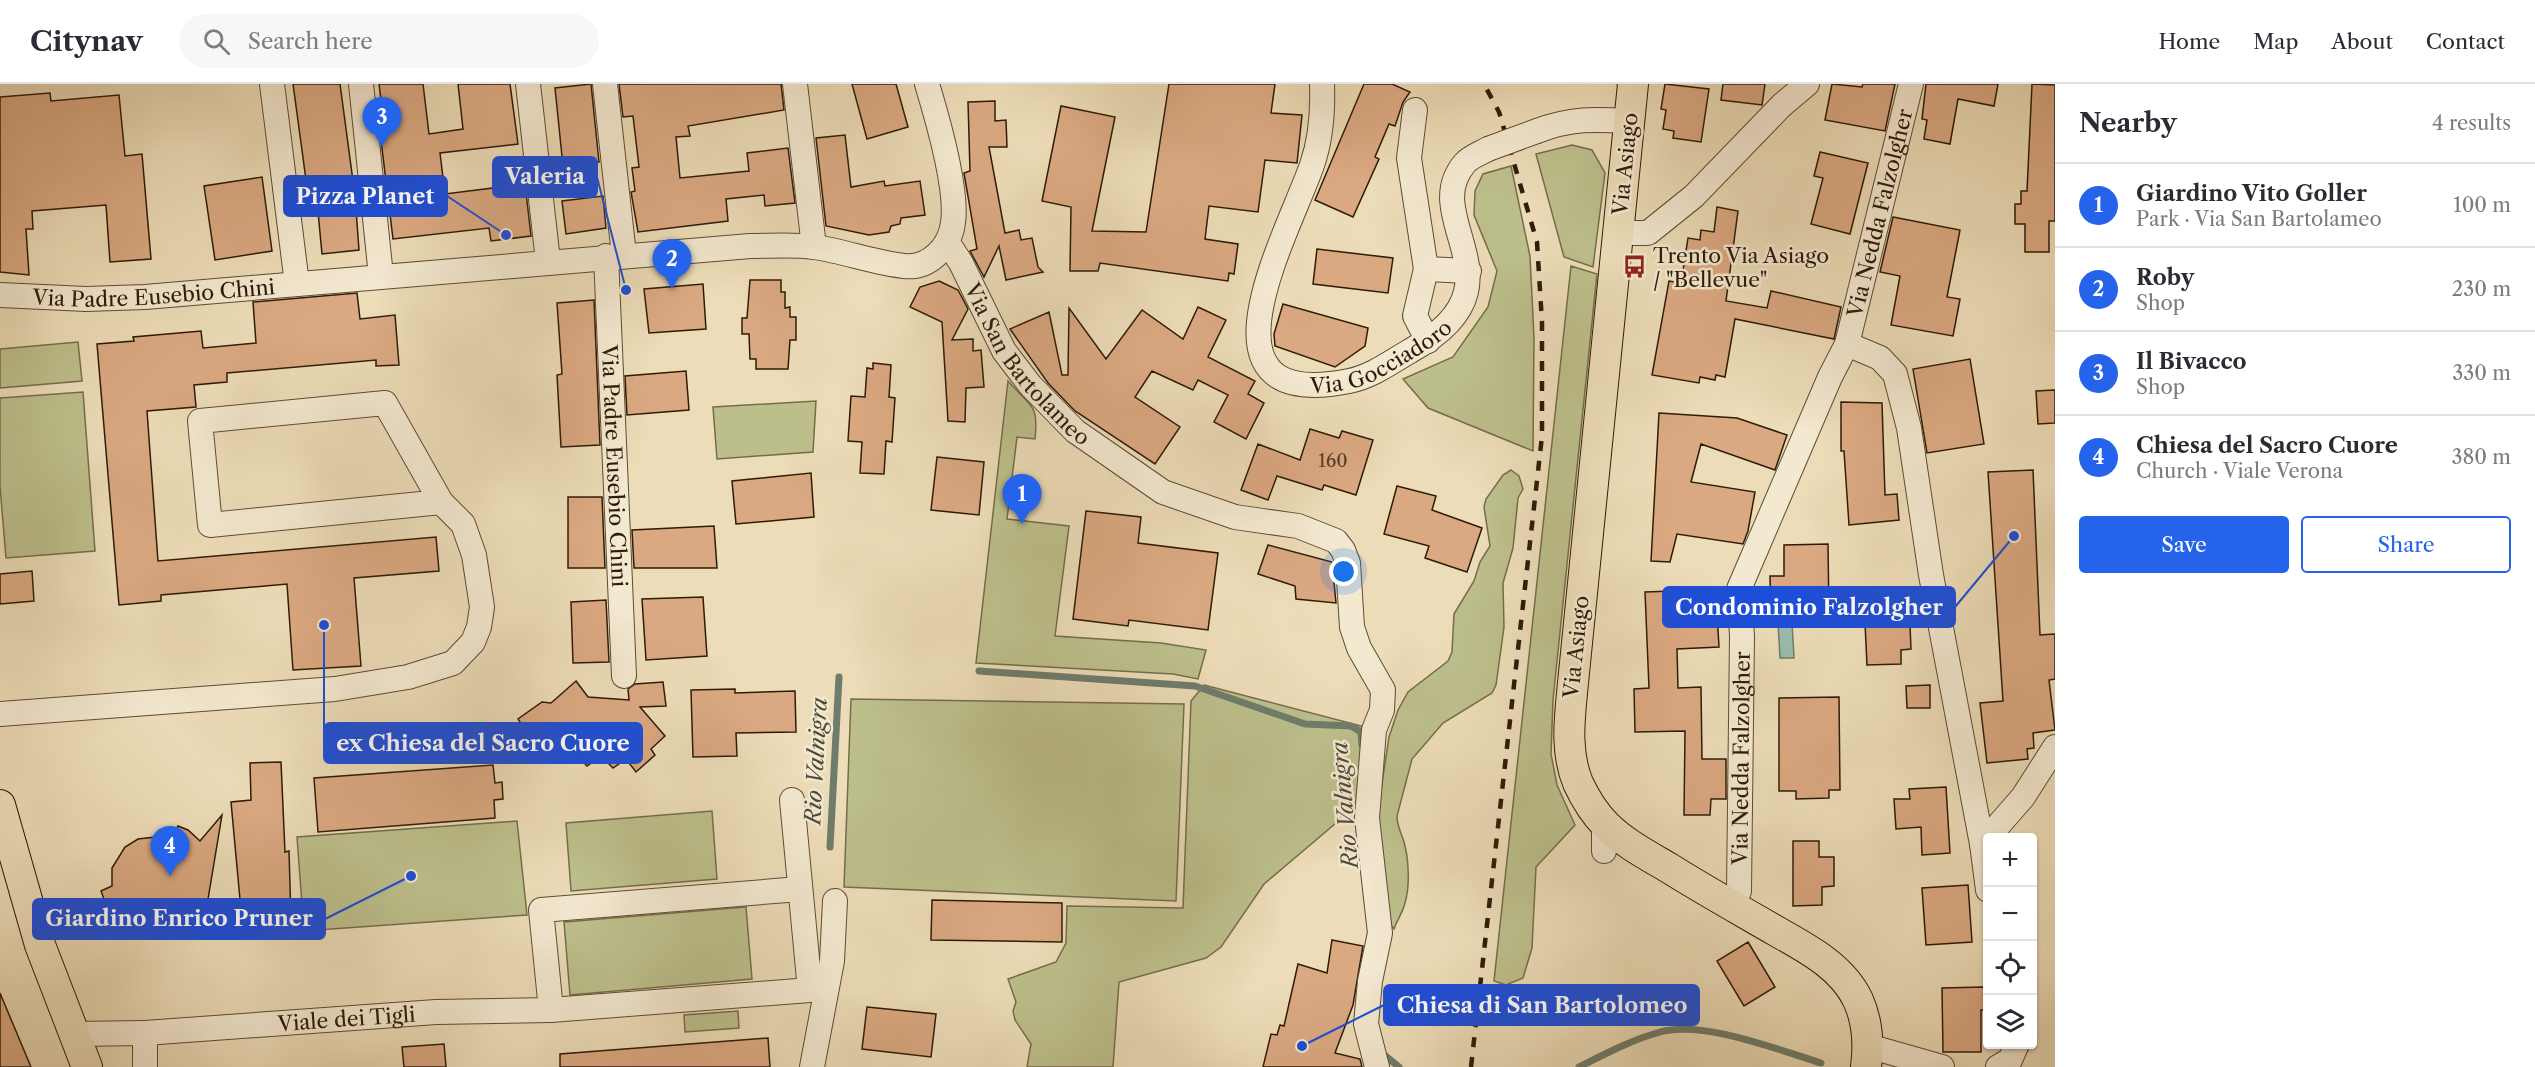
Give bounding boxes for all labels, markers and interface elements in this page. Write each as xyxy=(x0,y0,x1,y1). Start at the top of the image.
search box xyxy=(179,14,599,68)
text: Citynav xyxy=(30,24,143,58)
icon: search xyxy=(200,25,233,58)
text: Search here xyxy=(248,28,372,55)
text: Home xyxy=(2159,29,2220,54)
text: Map xyxy=(2253,29,2298,54)
text: About xyxy=(2331,29,2393,54)
text: Contact xyxy=(2426,29,2505,54)
pin: 3 xyxy=(362,98,401,147)
street label: Via Nedda Falzolgher xyxy=(1841,106,1917,321)
text: Nearby xyxy=(2079,107,2177,139)
street label: Via Asiago xyxy=(1607,111,1643,218)
text: 4 results xyxy=(2432,111,2511,135)
callout: Valeria xyxy=(493,157,597,197)
text: Valeria xyxy=(504,163,585,190)
callout: Pizza Planet xyxy=(284,176,447,216)
text: Giardino Vito Goller xyxy=(2136,180,2367,207)
text: Pizza Planet xyxy=(296,183,434,210)
text: 1 xyxy=(2094,193,2103,217)
text: 100 m xyxy=(2453,193,2511,217)
text: Park · Via San Bartolameo xyxy=(2136,207,2382,231)
pin: 2 xyxy=(652,240,692,289)
place label: Trento Via Asiago / "Bellevue" xyxy=(1653,243,1829,292)
bus stop icon: Trento Via Asiago / "Bellevue" xyxy=(1622,254,1648,280)
text: Roby xyxy=(2136,264,2194,291)
street label: Via Padre Eusebio Chini xyxy=(31,274,276,312)
text: 2 xyxy=(2093,277,2104,301)
text: 230 m xyxy=(2452,277,2511,301)
street label: Via San Bartolameo xyxy=(960,278,1095,450)
text: Shop xyxy=(2136,291,2185,315)
street label: Via Gocciadoro xyxy=(1309,314,1457,398)
street label: Via Padre Eusebio Chini xyxy=(597,343,633,588)
text: Il Bivacco xyxy=(2136,348,2247,375)
text: 3 xyxy=(2093,361,2104,385)
text: 330 m xyxy=(2452,361,2511,385)
text: Shop xyxy=(2136,375,2185,399)
text: Chiesa del Sacro Cuore xyxy=(2136,432,2398,459)
text: 4 xyxy=(2093,445,2104,469)
text: 380 m xyxy=(2452,445,2511,469)
house number: 160 xyxy=(1318,450,1348,472)
text: Church · Viale Verona xyxy=(2136,459,2343,483)
pin: 1 xyxy=(1002,474,1042,524)
button: Save xyxy=(2079,516,2289,573)
button: Share xyxy=(2301,516,2511,573)
your location xyxy=(1329,557,1358,586)
callout: Condominio Falzolgher xyxy=(1663,587,1955,627)
street label: Via Asiago xyxy=(1558,594,1594,701)
text: Condominio Falzolgher xyxy=(1675,594,1943,621)
street label: Via Nedda Falzolgher xyxy=(1727,651,1754,866)
water label: Rio Valnigra xyxy=(799,697,833,827)
callout: ex Chiesa del Sacro Cuore xyxy=(324,723,642,763)
text: ex Chiesa del Sacro Cuore xyxy=(336,730,630,757)
water label: Rio Valnigra xyxy=(1326,740,1364,872)
pin: 4 xyxy=(150,826,190,876)
map controls xyxy=(1983,833,2037,1049)
button: + xyxy=(1983,833,2037,887)
button: − xyxy=(1983,887,2037,941)
callout: Giardino Enrico Pruner xyxy=(33,899,325,939)
text: Giardino Enrico Pruner xyxy=(45,905,313,932)
button: locate xyxy=(1983,941,2037,995)
callout: Chiesa di San Bartolomeo xyxy=(1384,985,1699,1025)
text: Chiesa di San Bartolomeo xyxy=(1397,992,1687,1019)
button: layers xyxy=(1983,995,2037,1049)
street label: Viale dei Tigli xyxy=(276,1001,416,1036)

